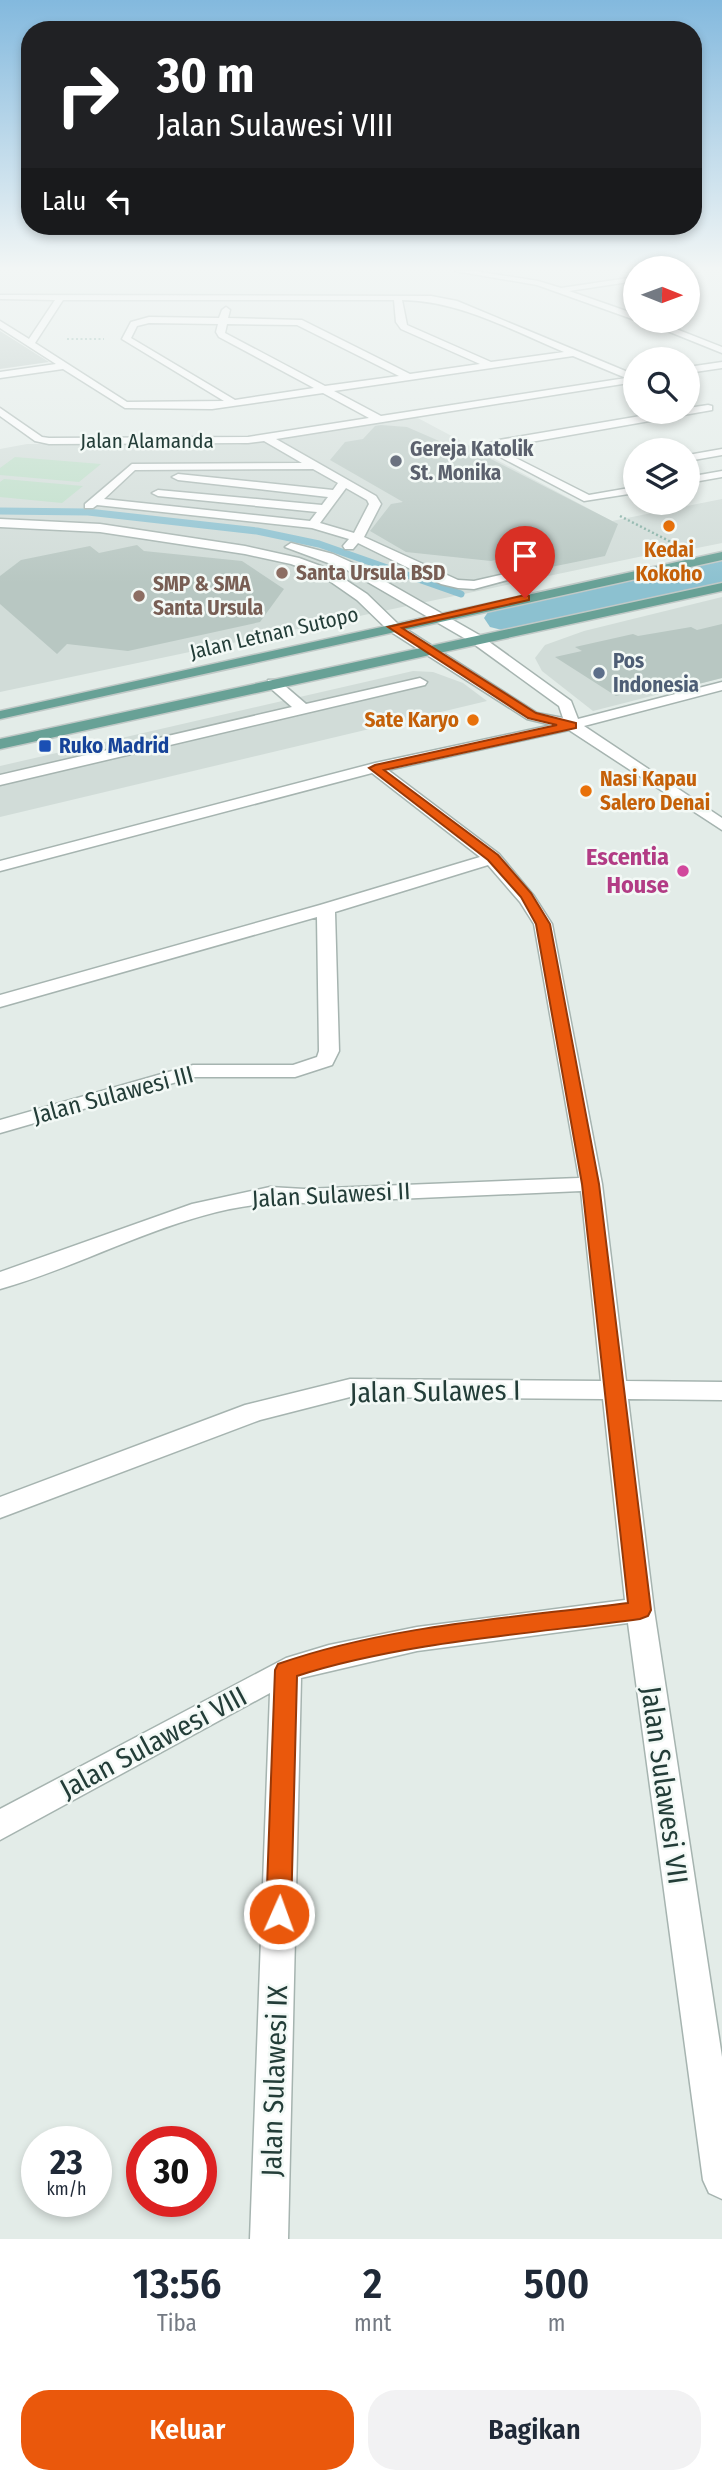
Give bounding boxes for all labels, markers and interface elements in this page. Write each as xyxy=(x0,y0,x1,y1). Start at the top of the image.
text: 30 m xyxy=(157,46,255,105)
icon: right xyxy=(42,49,133,140)
text: Jalan Sulawesi VIII xyxy=(157,106,393,144)
icon: left xyxy=(100,182,138,220)
text: Lalu xyxy=(42,186,86,217)
north arrow xyxy=(623,256,700,332)
map controls xyxy=(623,256,700,515)
button: search xyxy=(623,347,700,424)
street label: Jalan Alamanda xyxy=(80,428,214,454)
place label: Gereja Katolik St. Monika xyxy=(410,436,534,486)
button: layers xyxy=(623,438,700,515)
marker: Gereja Katolik St. Monika xyxy=(388,453,404,469)
marker: Kedai Kokoho xyxy=(661,518,677,534)
pin xyxy=(495,526,555,598)
icon: arrive xyxy=(506,537,544,575)
place label: Kedai Kokoho xyxy=(636,537,702,587)
place label: Santa Ursula BSD xyxy=(296,560,445,586)
marker: Santa Ursula BSD xyxy=(274,565,290,581)
place label: SMP & SMA Santa Ursula xyxy=(153,571,263,621)
marker: SMP & SMA Santa Ursula xyxy=(131,588,147,604)
street label: Jalan Letnan Sutopo xyxy=(187,601,361,665)
place label: Pos Indonesia xyxy=(613,648,699,698)
marker: Pos Indonesia xyxy=(591,665,607,681)
place label: Sate Karyo xyxy=(364,707,459,733)
marker: Sate Karyo xyxy=(465,712,481,728)
place label: Ruko Madrid xyxy=(59,733,169,759)
marker: Ruko Madrid xyxy=(37,738,53,754)
place label: Nasi Kapau Salero Denai xyxy=(600,766,710,816)
marker: Nasi Kapau Salero Denai xyxy=(578,783,594,799)
place label: Escentia House xyxy=(586,843,669,899)
marker: Escentia House xyxy=(675,863,691,879)
street label: Jalan Sulawesi III xyxy=(30,1060,196,1130)
street label: Jalan Sulawesi II xyxy=(251,1177,411,1213)
street label: Jalan Sulawes I xyxy=(349,1374,521,1409)
street label: Jalan Sulawesi VIII xyxy=(54,1679,252,1806)
street label: Jalan Sulawesi VII xyxy=(634,1684,695,1886)
position arrow xyxy=(242,1877,316,1951)
street label: Jalan Sulawesi IX xyxy=(255,1984,294,2177)
speed limit sign: 30 xyxy=(126,2126,217,2217)
text: 23 xyxy=(50,2141,83,2183)
text: km/h xyxy=(46,2178,87,2200)
text: 13:56 xyxy=(133,2259,221,2309)
text: 2 xyxy=(363,2259,382,2309)
text: 500 xyxy=(524,2259,589,2309)
text: Tiba xyxy=(157,2309,197,2337)
text: mnt xyxy=(354,2309,391,2337)
text: m xyxy=(548,2309,565,2337)
button: Keluar xyxy=(21,2390,354,2470)
button: Bagikan xyxy=(368,2390,701,2470)

